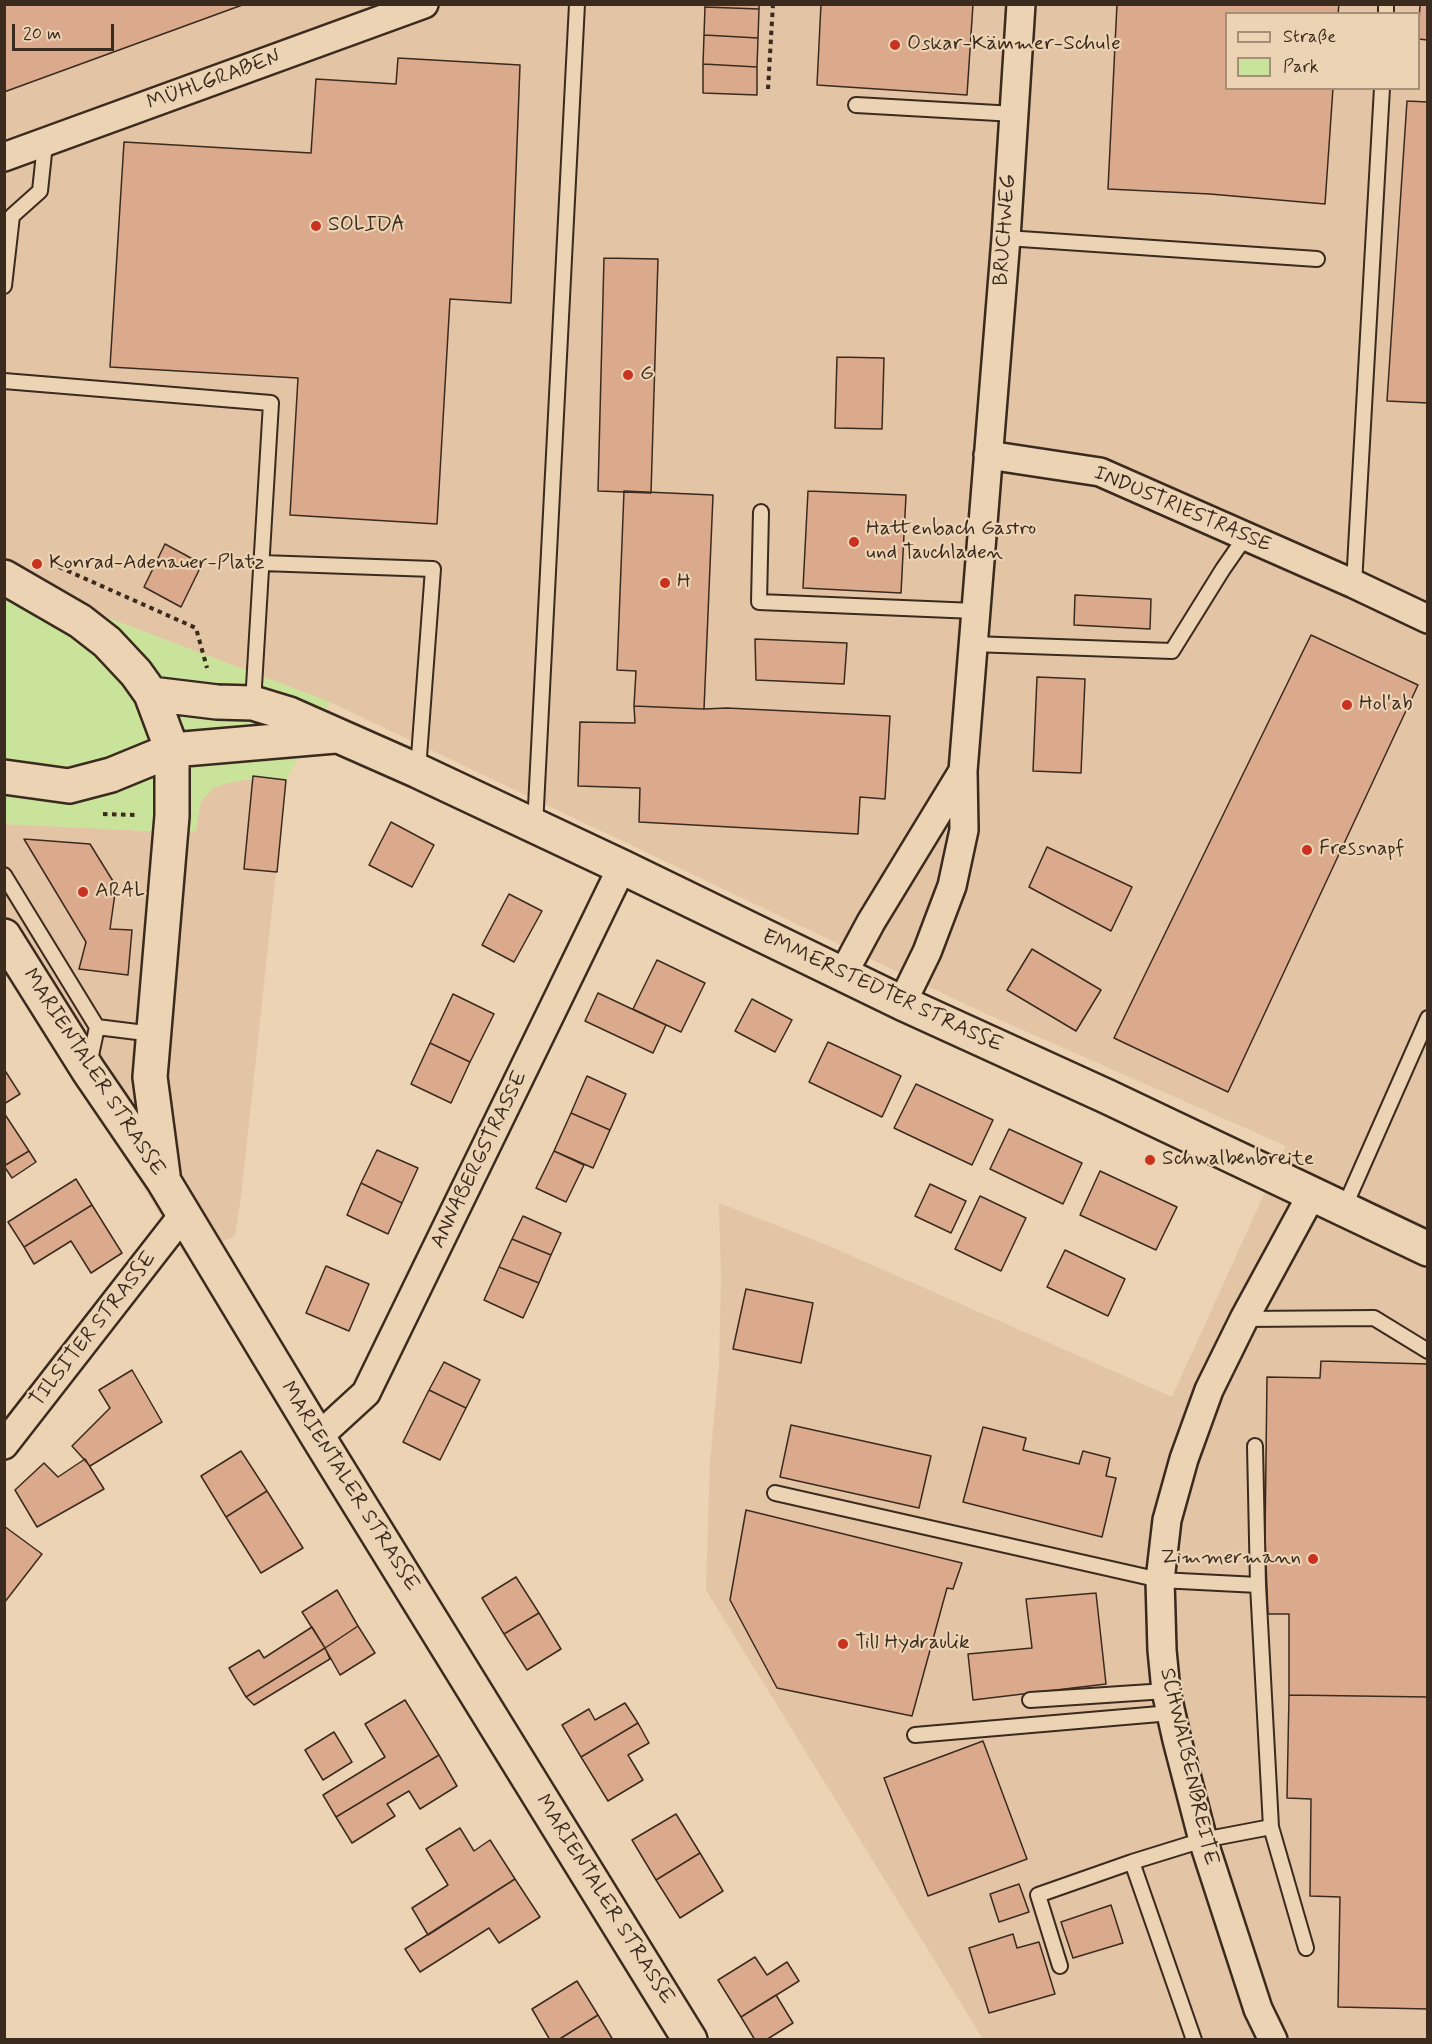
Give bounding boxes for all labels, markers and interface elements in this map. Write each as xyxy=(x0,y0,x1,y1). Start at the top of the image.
scale bar xyxy=(15,12,117,50)
legend xyxy=(1225,12,1420,90)
text: 20 m xyxy=(23,22,61,46)
text: Straße xyxy=(1283,25,1336,49)
place label: Oskar-Kämmer-Schule xyxy=(907,32,1121,58)
marker: Oskar-Kämmer-Schule xyxy=(888,38,902,52)
street label: MÜHLGRABEN xyxy=(144,45,284,117)
text: Park xyxy=(1283,55,1319,79)
street label: BRUCHWEG xyxy=(990,173,1022,287)
place label: SOLIDA xyxy=(328,213,405,239)
marker: SOLIDA xyxy=(309,219,323,233)
place label: G xyxy=(640,362,654,388)
marker: G xyxy=(621,368,635,382)
street label: INDUSTRIESTRASSE xyxy=(1089,461,1275,559)
place label: Hattenbach Gastro und Tauchladen xyxy=(866,517,1036,567)
marker: Hattenbach Gastro und Tauchladen xyxy=(847,535,861,549)
place label: Konrad-Adenauer-Platz xyxy=(49,551,265,577)
marker: Konrad-Adenauer-Platz xyxy=(30,557,44,571)
place label: H xyxy=(677,570,691,596)
marker: H xyxy=(658,576,672,590)
place label: Hol'ab xyxy=(1359,692,1413,718)
marker: Hol'ab xyxy=(1340,698,1354,712)
place label: Fressnapf xyxy=(1319,837,1405,863)
marker: Fressnapf xyxy=(1300,843,1314,857)
place label: ARAL xyxy=(95,879,145,905)
marker: ARAL xyxy=(76,885,90,899)
street label: EMMERSTEDTER STRASSE xyxy=(758,925,1006,1059)
street label: MARIENTALER STRASSE xyxy=(16,965,170,1181)
street label: ANNABERGSTRASSE xyxy=(426,1067,534,1253)
place label: Schwalbenbreite xyxy=(1162,1147,1314,1173)
marker: Schwalbenbreite xyxy=(1143,1153,1157,1167)
street label: TILSITER STRASSE xyxy=(25,1247,163,1413)
street label: MARIENTALER STRASSE xyxy=(274,1378,424,1596)
place label: Zimmermann xyxy=(1161,1546,1301,1572)
marker: Zimmermann xyxy=(1306,1552,1320,1566)
place label: Till Hydraulik xyxy=(855,1631,970,1657)
marker: Till Hydraulik xyxy=(836,1637,850,1651)
street label: SCHWALBENBREITE xyxy=(1153,1666,1223,1868)
street label: MARIENTALER STRASSE xyxy=(529,1791,679,2009)

